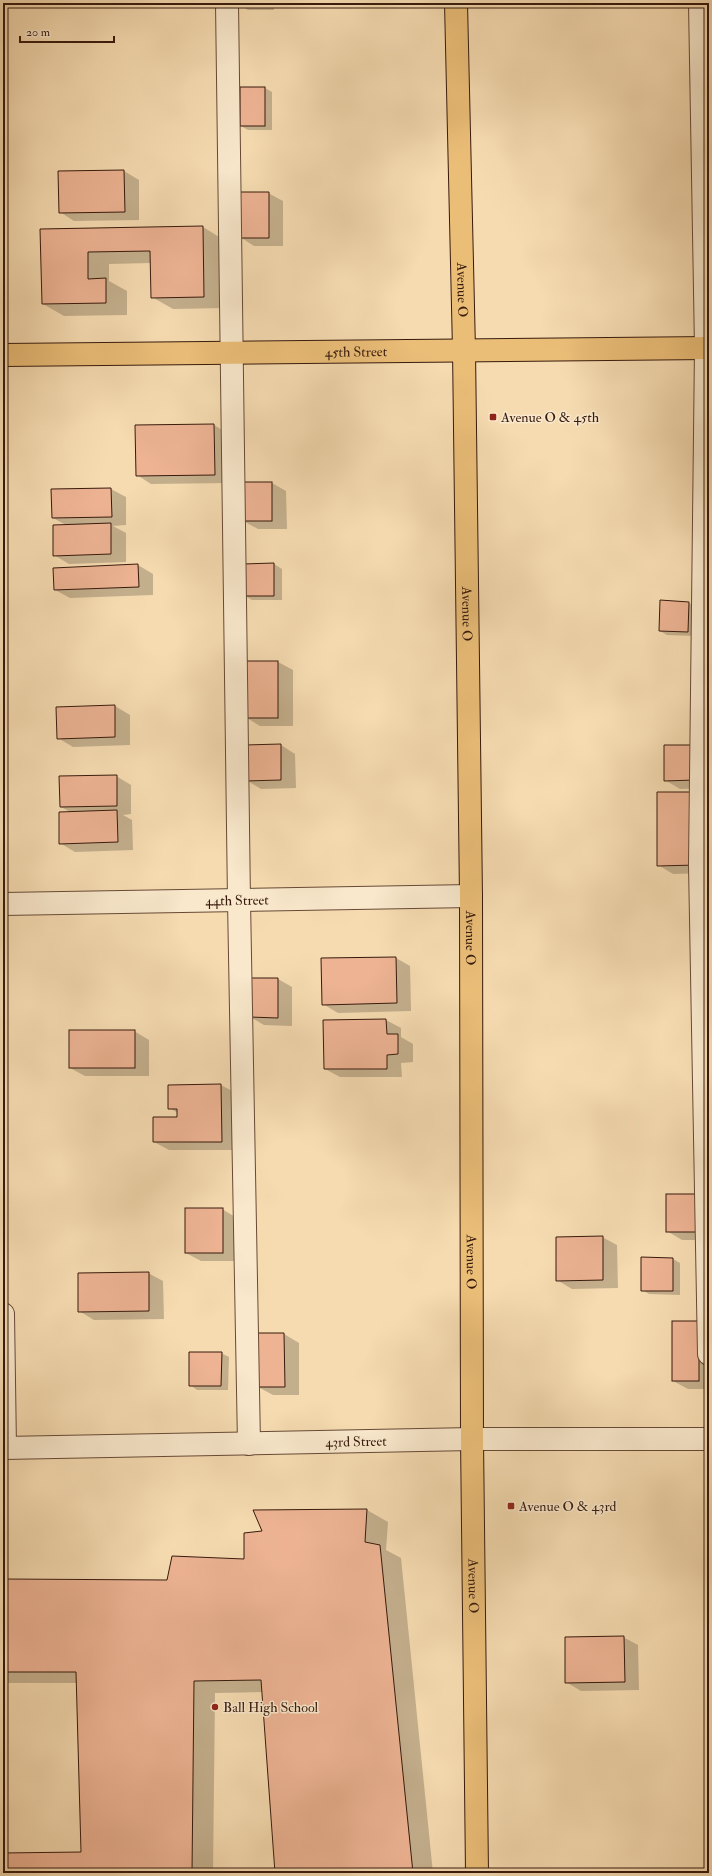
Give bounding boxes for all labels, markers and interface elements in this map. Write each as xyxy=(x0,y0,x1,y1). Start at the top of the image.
scale bar xyxy=(20,18,114,44)
text: 20 m xyxy=(26,25,51,40)
street label: Avenue O xyxy=(453,261,471,318)
street label: 45th Street xyxy=(325,343,388,361)
place label: Avenue O & 45th xyxy=(500,409,600,426)
marker: Avenue O & 45th xyxy=(488,412,498,422)
street label: Avenue O xyxy=(458,585,476,641)
street label: 44th Street xyxy=(205,891,269,910)
street label: Avenue O xyxy=(462,909,479,965)
street label: Avenue O xyxy=(463,1233,480,1289)
street label: 43rd Street xyxy=(325,1433,387,1451)
place label: Avenue O & 43rd xyxy=(518,1498,617,1515)
marker: Avenue O & 43rd xyxy=(506,1501,516,1511)
street label: Avenue O xyxy=(464,1557,482,1613)
place label: Ball High School xyxy=(223,1699,319,1716)
marker: Ball High School xyxy=(210,1702,220,1712)

